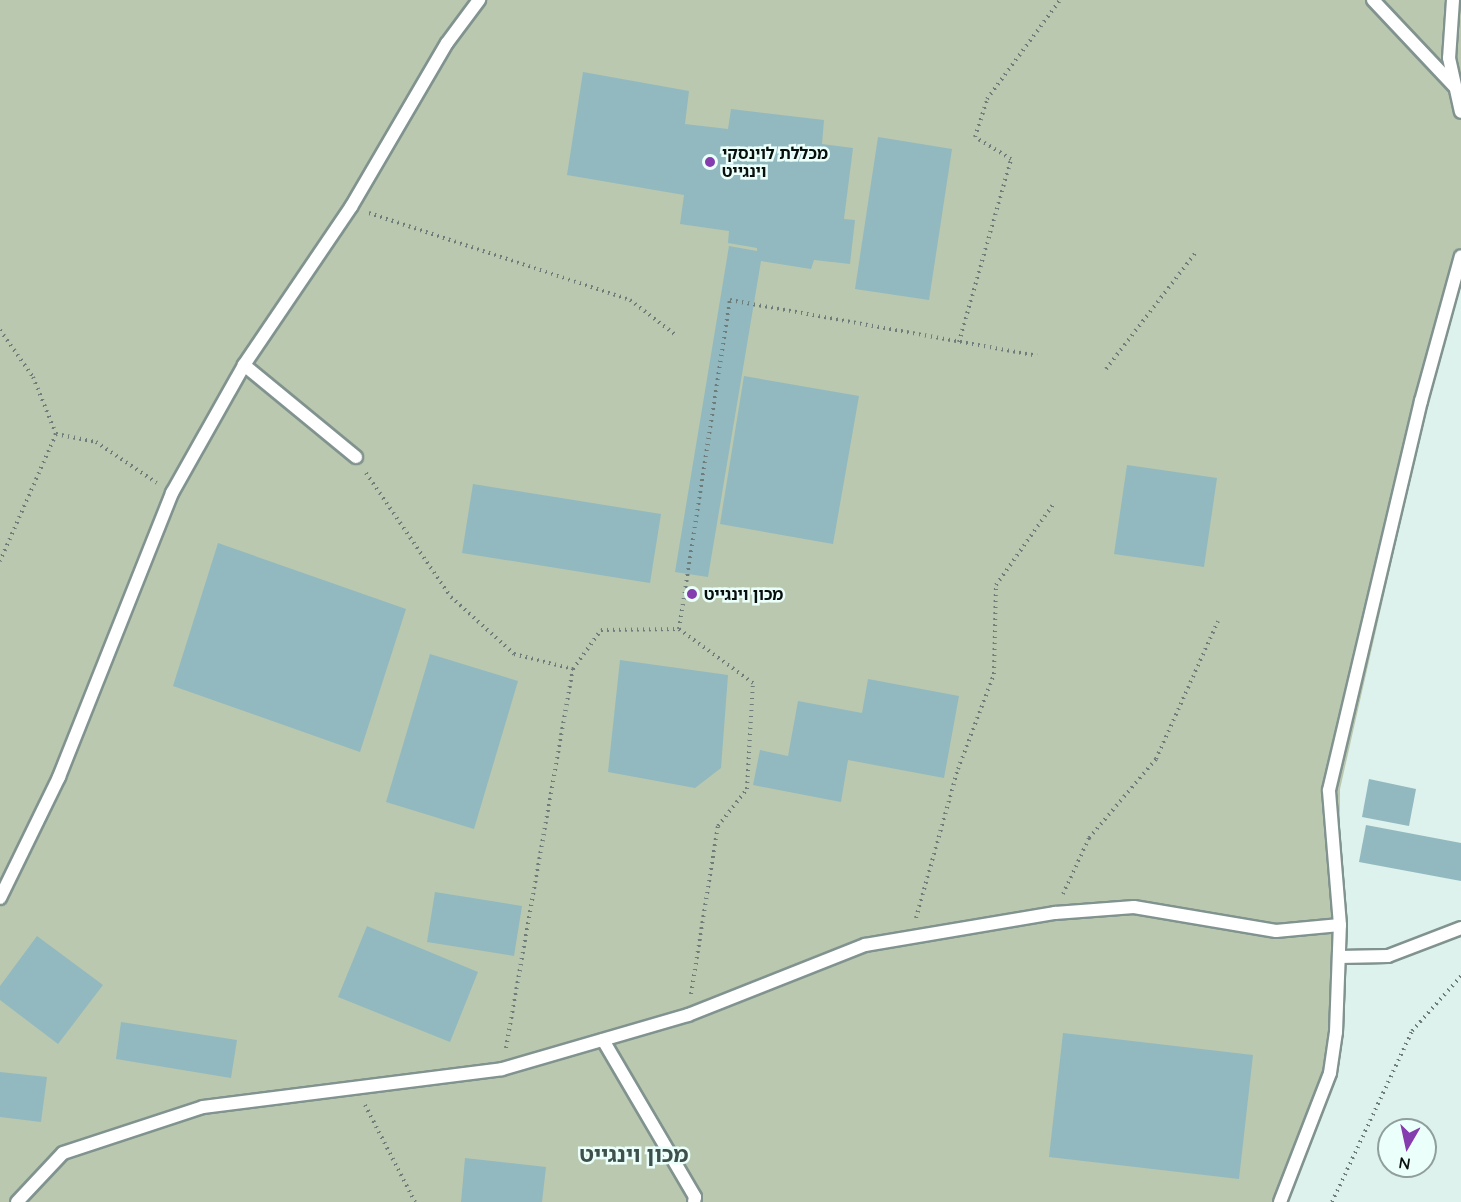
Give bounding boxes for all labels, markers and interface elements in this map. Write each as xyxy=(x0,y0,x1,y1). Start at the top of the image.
place label: מכללת לוינסקי וינגייט xyxy=(722,143,828,181)
marker: מכללת לוינסקי וינגייט xyxy=(703,155,717,169)
place label: מכון וינגייט xyxy=(704,584,783,604)
marker: מכון וינגייט xyxy=(685,587,699,601)
north arrow xyxy=(1377,1118,1437,1178)
district label: מכון וינגייט xyxy=(580,1142,688,1168)
text: N xyxy=(1397,1153,1412,1175)

